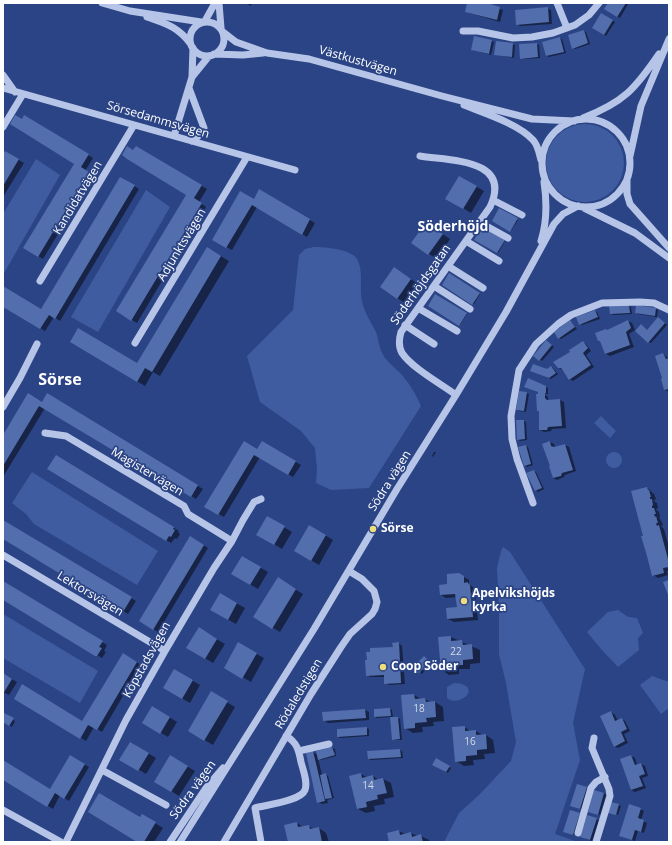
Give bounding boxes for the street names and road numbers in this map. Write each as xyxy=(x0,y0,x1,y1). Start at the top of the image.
street label: Västkustvägen xyxy=(317,43,399,79)
street label: Sörsedammsvägen xyxy=(105,98,211,142)
street label: Kandidatvägen xyxy=(50,159,106,237)
street label: Adjunktsvägen xyxy=(155,206,209,284)
street label: Söderhöjdsgatan xyxy=(388,242,454,328)
street label: Magistervägen xyxy=(108,445,186,499)
street label: Södra vägen xyxy=(366,448,414,514)
street label: Lektorsvägen xyxy=(54,569,126,619)
street label: Köpstadsvägen xyxy=(120,619,174,701)
street label: Rödaledstigen xyxy=(272,656,326,732)
street label: Södra vägen xyxy=(167,758,219,822)

